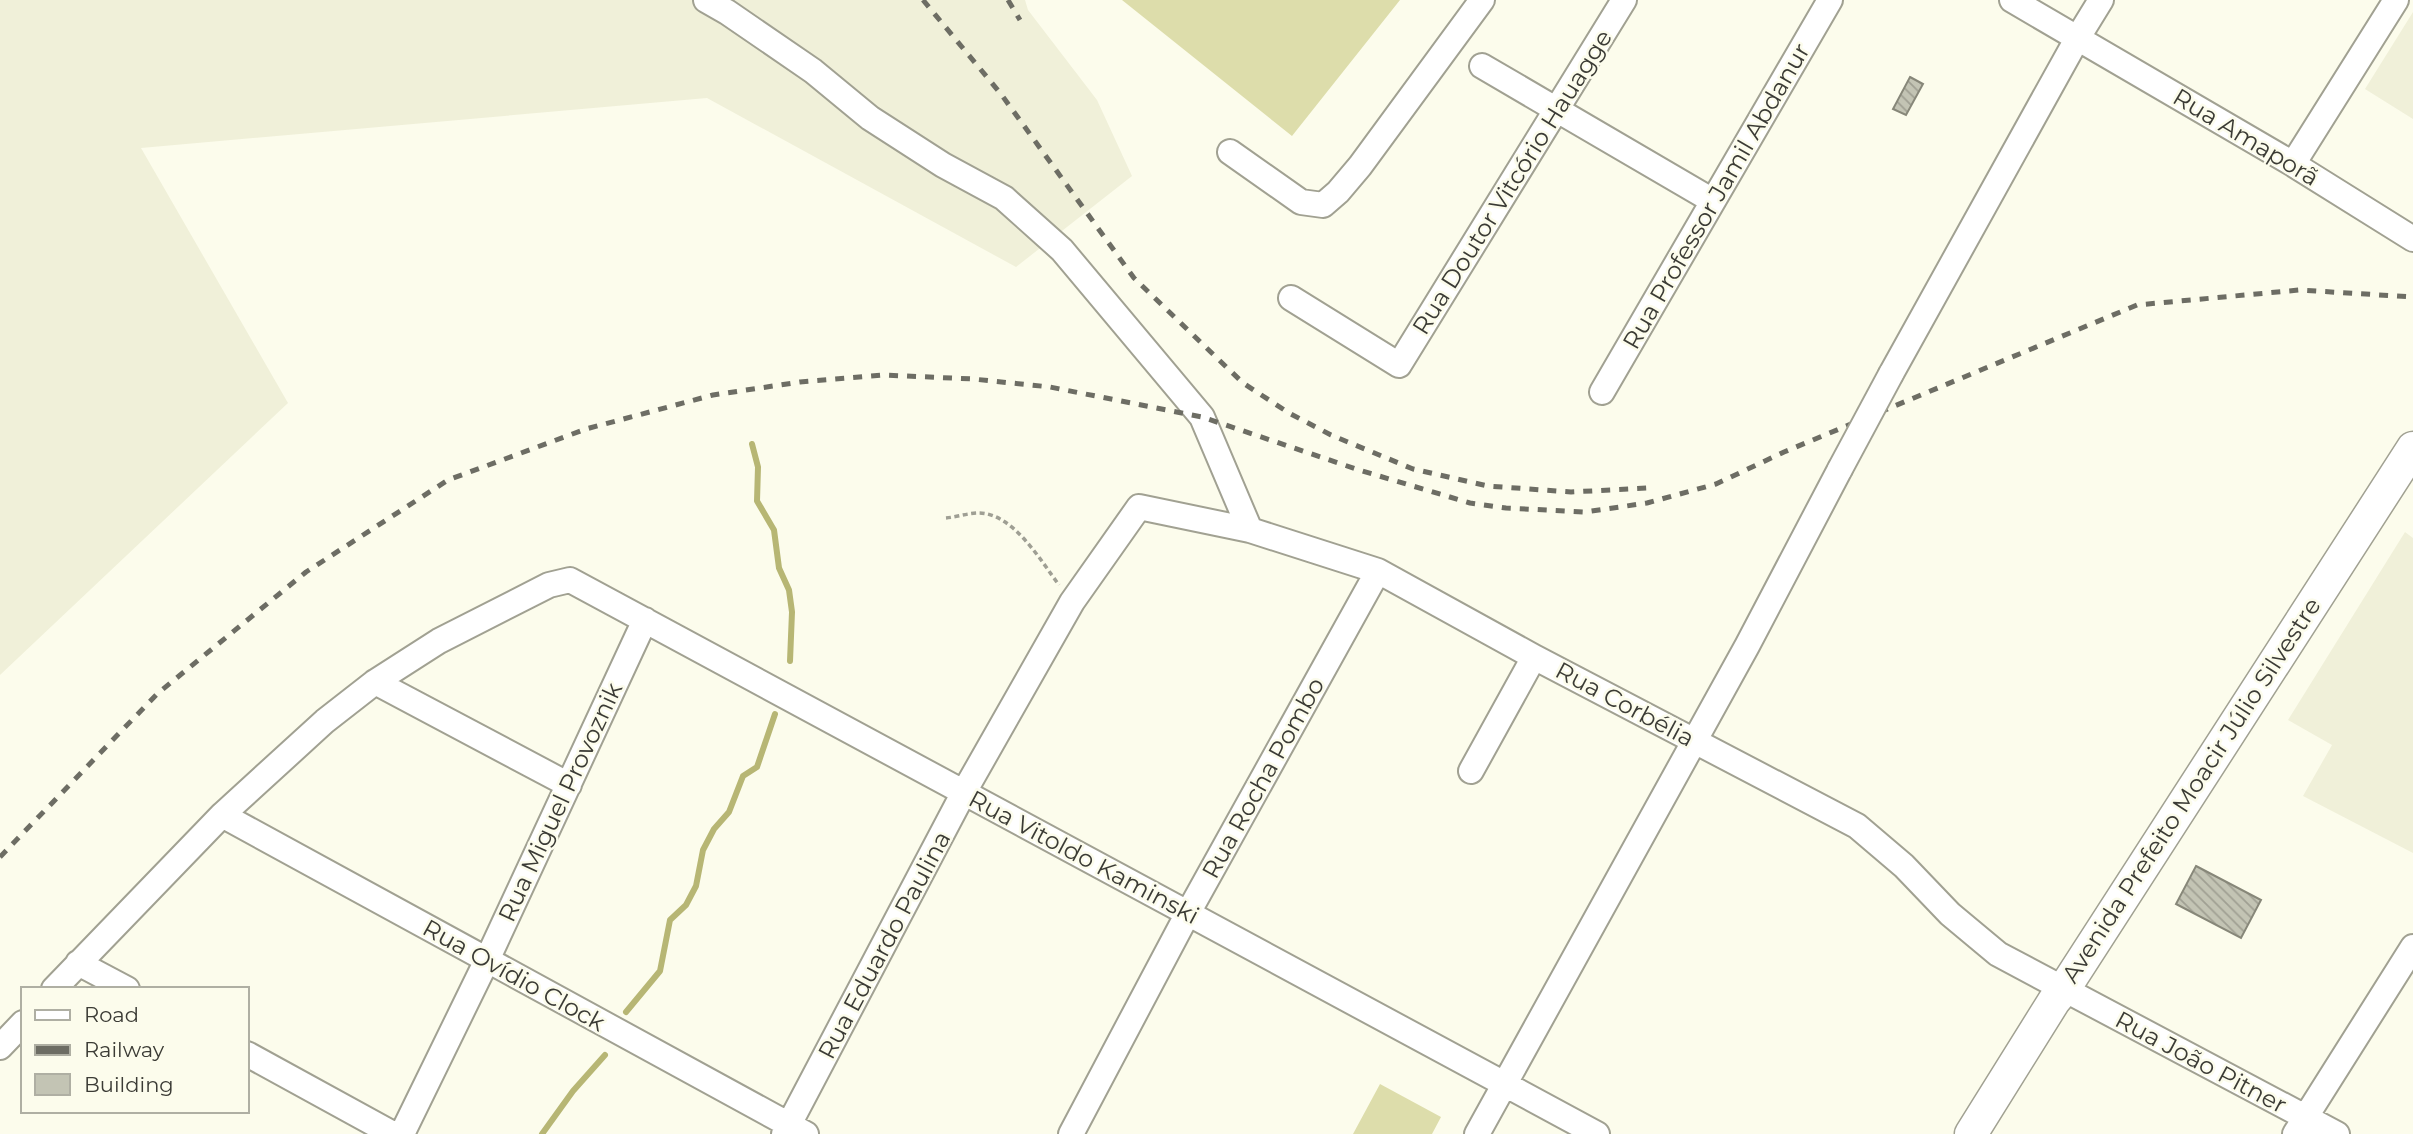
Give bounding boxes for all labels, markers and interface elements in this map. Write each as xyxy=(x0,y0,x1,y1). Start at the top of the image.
street label: Rua Doutor Vitcório Hauagge xyxy=(1406,24,1618,340)
street label: Rua Professor Jamil Abdanur xyxy=(1616,38,1816,354)
street label: Rua Amaporã xyxy=(2168,82,2324,192)
street label: Avenida Prefeito Moacir Júlio Silvestre xyxy=(2055,592,2327,988)
street label: Rua Corbélia xyxy=(1551,655,1699,753)
street label: Rua Rocha Pombo xyxy=(1196,673,1330,883)
street label: Rua Miguel Provoznik xyxy=(492,677,628,926)
street label: Rua Vitoldo Kaminski xyxy=(964,784,1204,930)
street label: Rua Eduardo Paulina xyxy=(812,826,956,1064)
street label: Rua Ovídio Clock xyxy=(418,913,611,1037)
legend xyxy=(21,987,248,1113)
text: Road xyxy=(84,1002,139,1027)
street label: Rua João Pitner xyxy=(2110,1005,2292,1119)
text: Railway xyxy=(84,1037,165,1062)
text: Building xyxy=(84,1072,174,1097)

